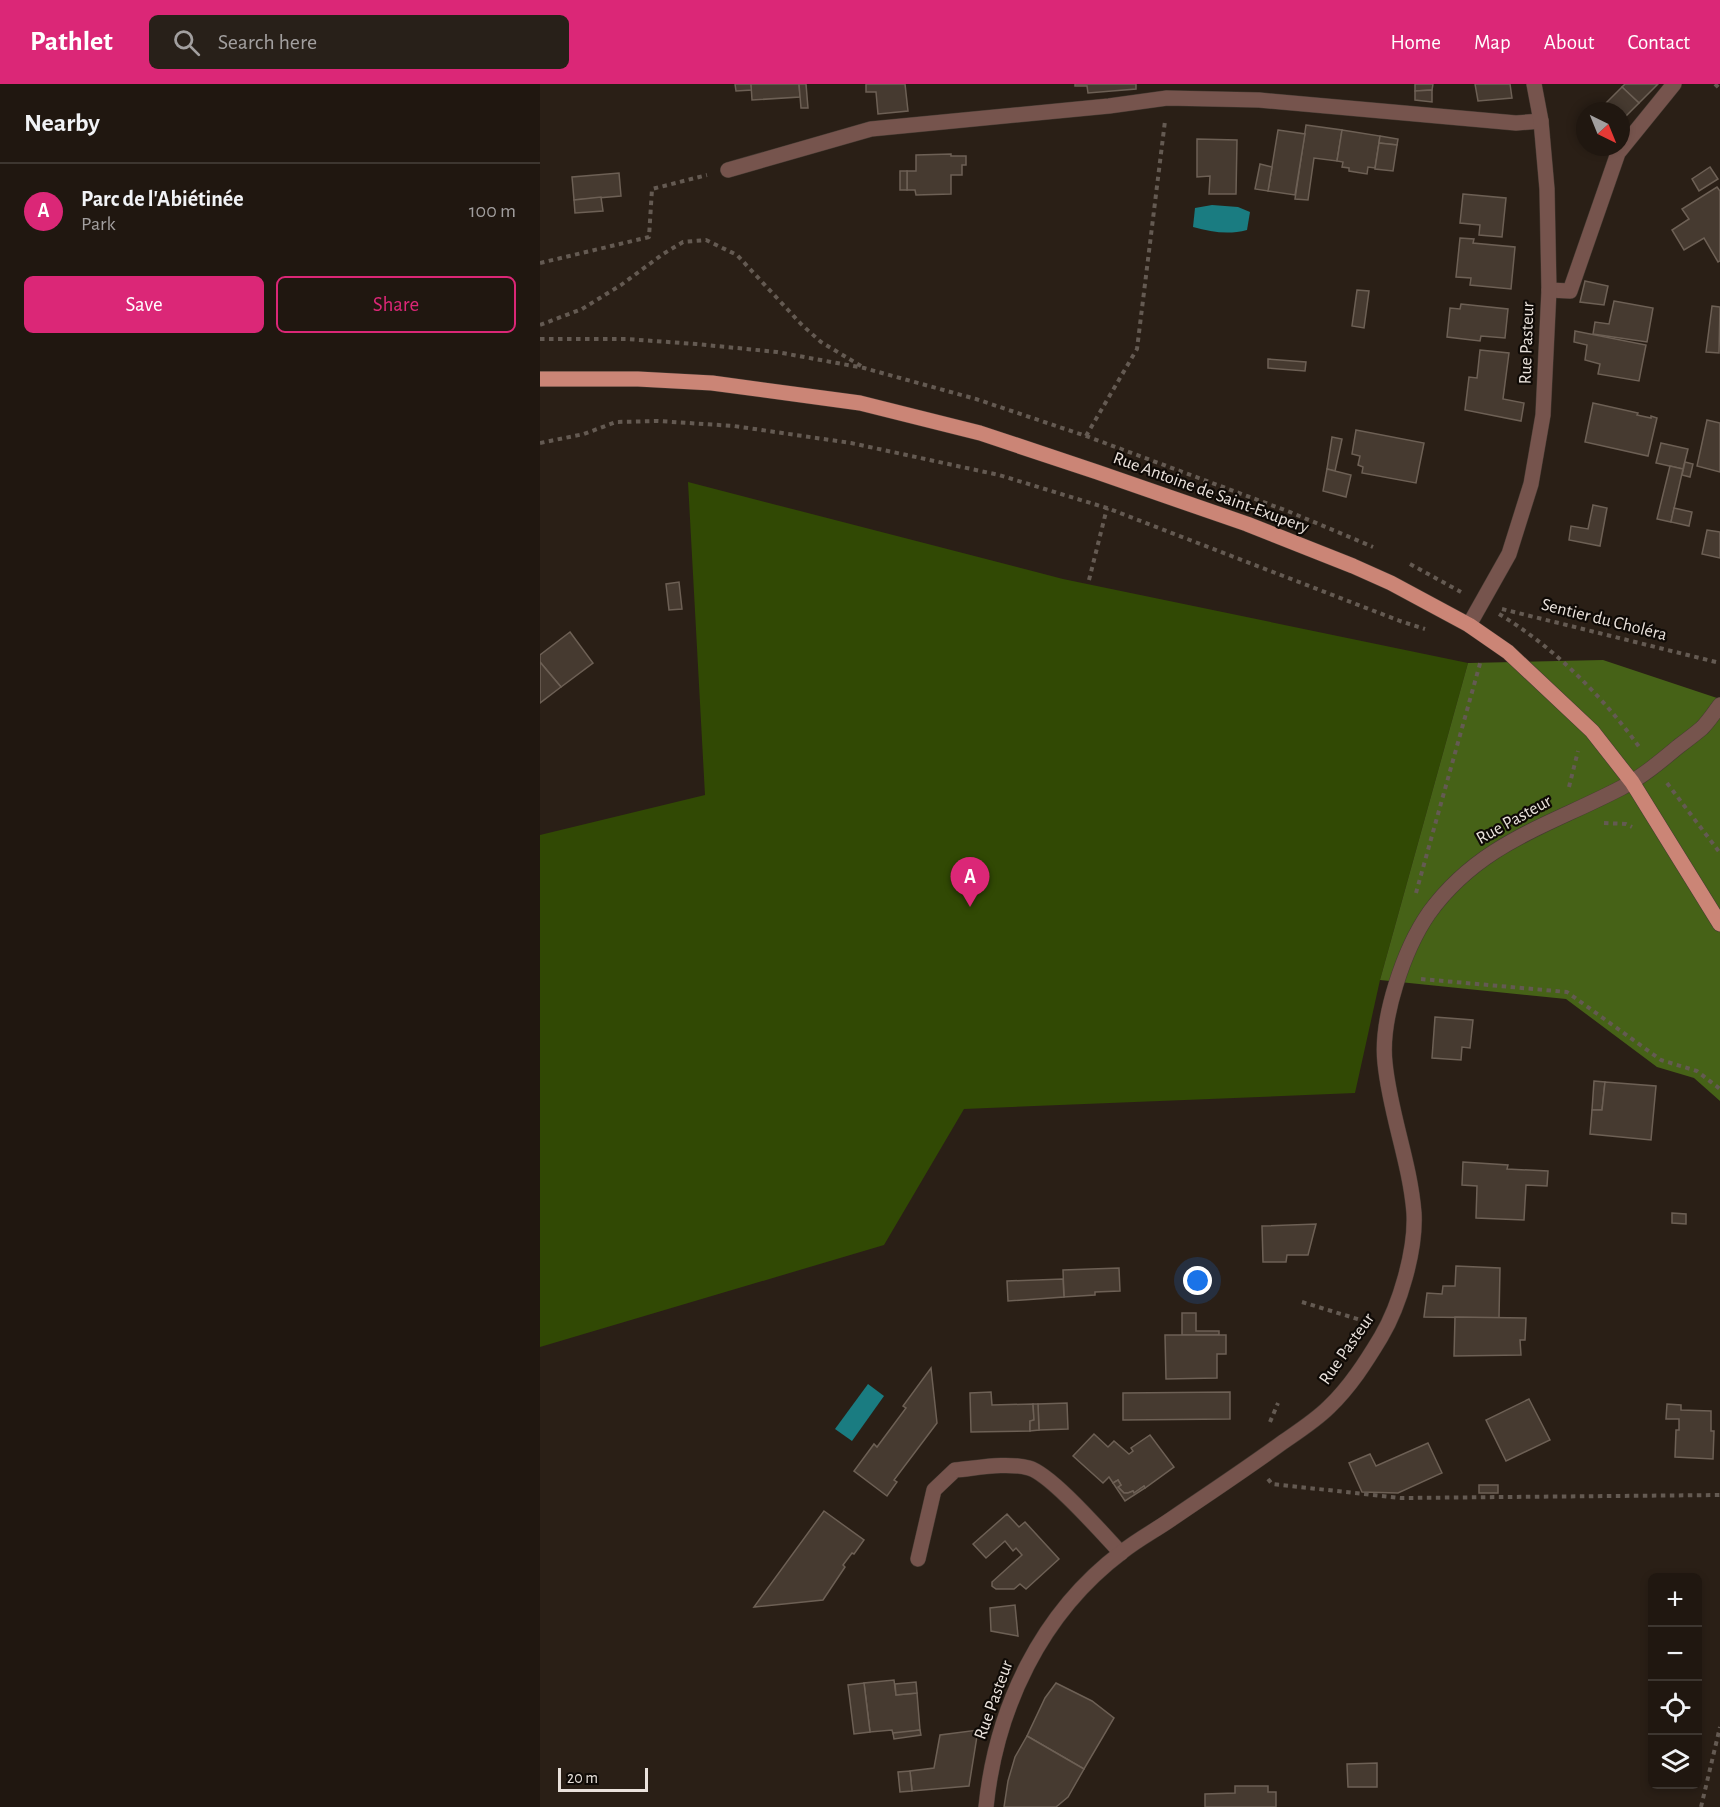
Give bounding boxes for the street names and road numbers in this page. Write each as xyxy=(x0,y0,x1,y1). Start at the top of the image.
street label: Rue Pasteur xyxy=(1517,301,1537,385)
street label: Rue Antoine de Saint-Exupery xyxy=(1111,449,1312,537)
street label: Sentier du Choléra xyxy=(1539,596,1669,644)
street label: Rue Pasteur xyxy=(1474,792,1555,848)
street label: Rue Pasteur xyxy=(1316,1310,1378,1388)
street label: Rue Pasteur xyxy=(971,1658,1017,1742)

